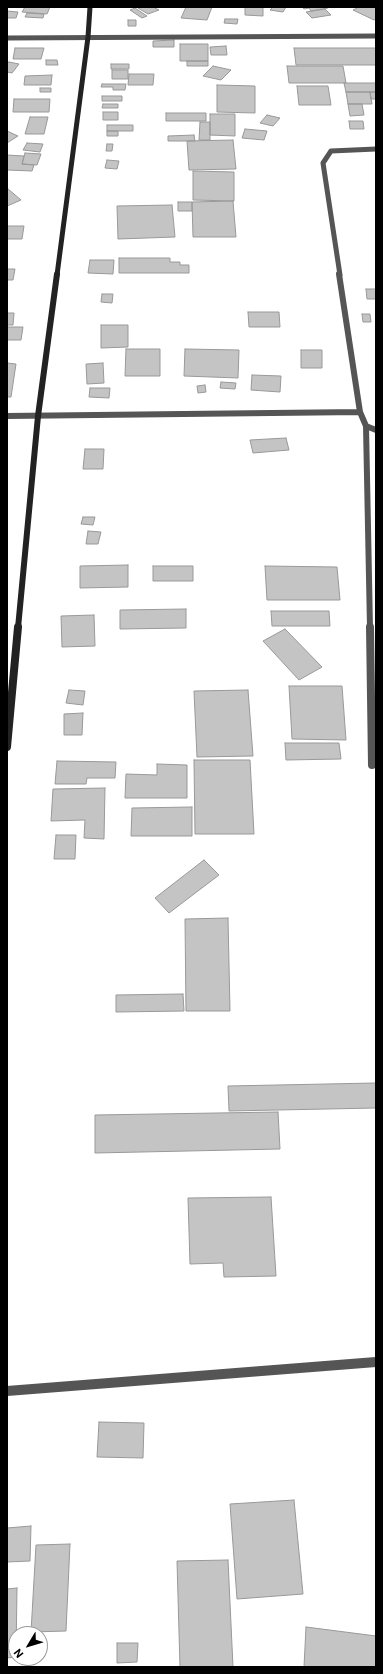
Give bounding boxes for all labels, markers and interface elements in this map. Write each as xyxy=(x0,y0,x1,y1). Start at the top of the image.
north arrow xyxy=(8,1626,48,1666)
text: N xyxy=(11,1646,26,1660)

